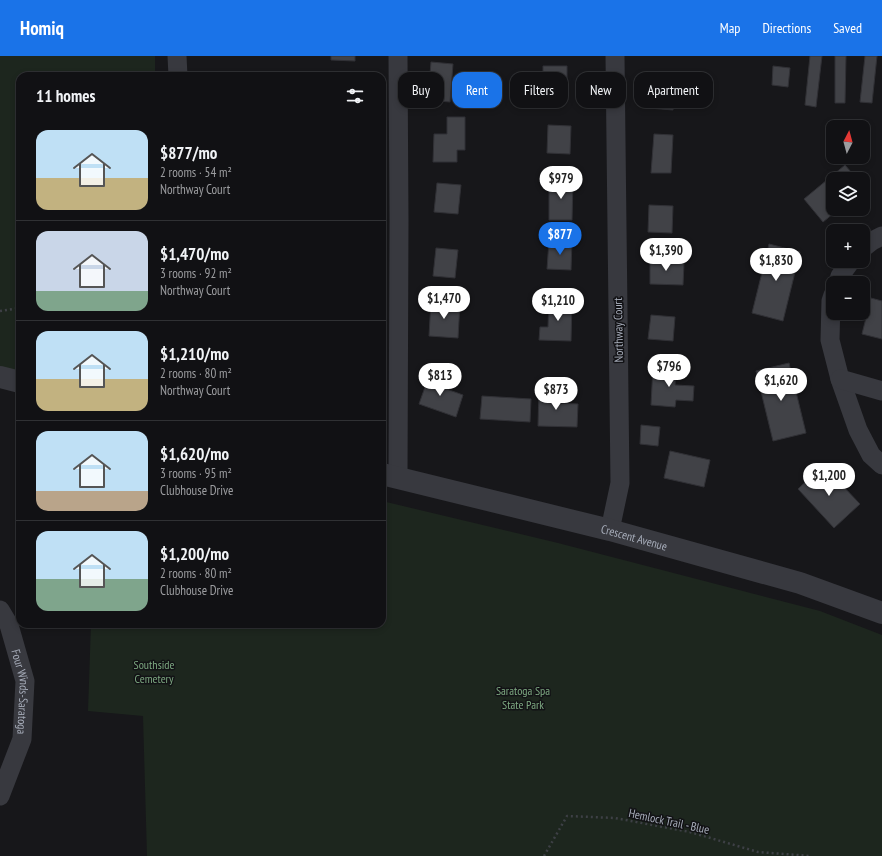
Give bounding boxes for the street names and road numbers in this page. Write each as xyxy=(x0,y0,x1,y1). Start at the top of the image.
street label: Northway Court xyxy=(610,297,626,363)
street label: Crescent Avenue xyxy=(600,521,669,553)
street label: Four Winds-Saratoga xyxy=(9,647,33,735)
street label: Hemlock Trail - Blue xyxy=(627,805,711,837)

